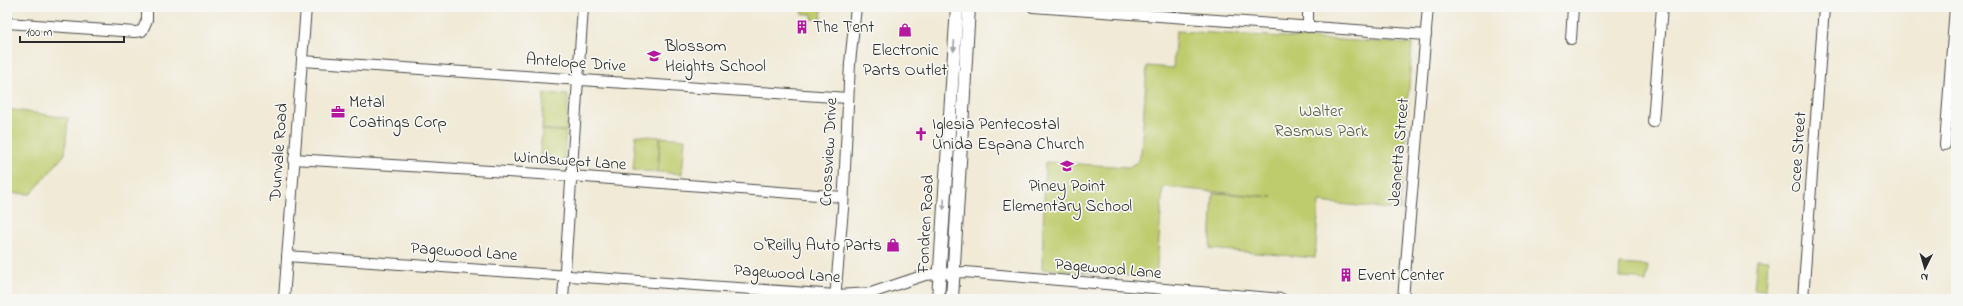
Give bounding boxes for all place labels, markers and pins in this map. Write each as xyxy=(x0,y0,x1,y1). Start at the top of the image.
place label: The Tent xyxy=(813,15,874,40)
building icon: The Tent xyxy=(794,19,810,35)
shop icon: Electronic Parts Outlet xyxy=(897,22,913,38)
place label: Blossom Heights School xyxy=(664,34,766,81)
place label: Electronic Parts Outlet xyxy=(863,38,948,83)
school or university icon: Blossom Heights School xyxy=(646,48,662,64)
place label: Metal Coatings Corp xyxy=(349,90,447,137)
office icon: Metal Coatings Corp xyxy=(330,104,346,120)
place label: Iglesia Pentecostal Unida Espana Church xyxy=(932,112,1084,157)
church icon: Iglesia Pentecostal Unida Espana Church xyxy=(913,126,929,142)
school or university icon: Piney Point Elementary School xyxy=(1059,158,1075,174)
place label: Piney Point Elementary School xyxy=(1002,174,1132,220)
place label: O'Reilly Auto Parts xyxy=(753,233,882,259)
shop icon: O'Reilly Auto Parts xyxy=(885,237,901,253)
place label: Event Center xyxy=(1357,263,1445,288)
building icon: Event Center xyxy=(1338,267,1354,283)

